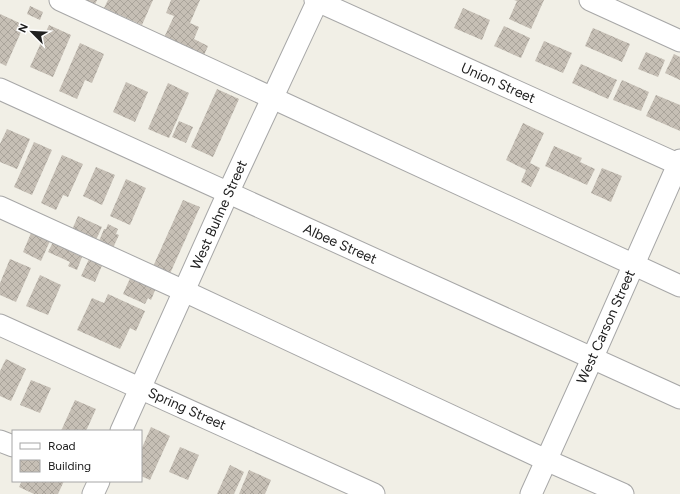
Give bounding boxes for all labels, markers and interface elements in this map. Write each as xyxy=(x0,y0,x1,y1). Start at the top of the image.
north arrow xyxy=(12,12,52,52)
text: N xyxy=(16,22,31,35)
street label: Union Street xyxy=(458,59,538,107)
street label: West Buhne Street xyxy=(187,158,251,272)
street label: Albee Street xyxy=(301,220,379,268)
street label: West Carson Street xyxy=(573,267,639,387)
street label: Spring Street xyxy=(145,384,229,434)
legend xyxy=(12,430,142,482)
text: Road xyxy=(48,439,76,453)
text: Building xyxy=(48,459,91,473)

